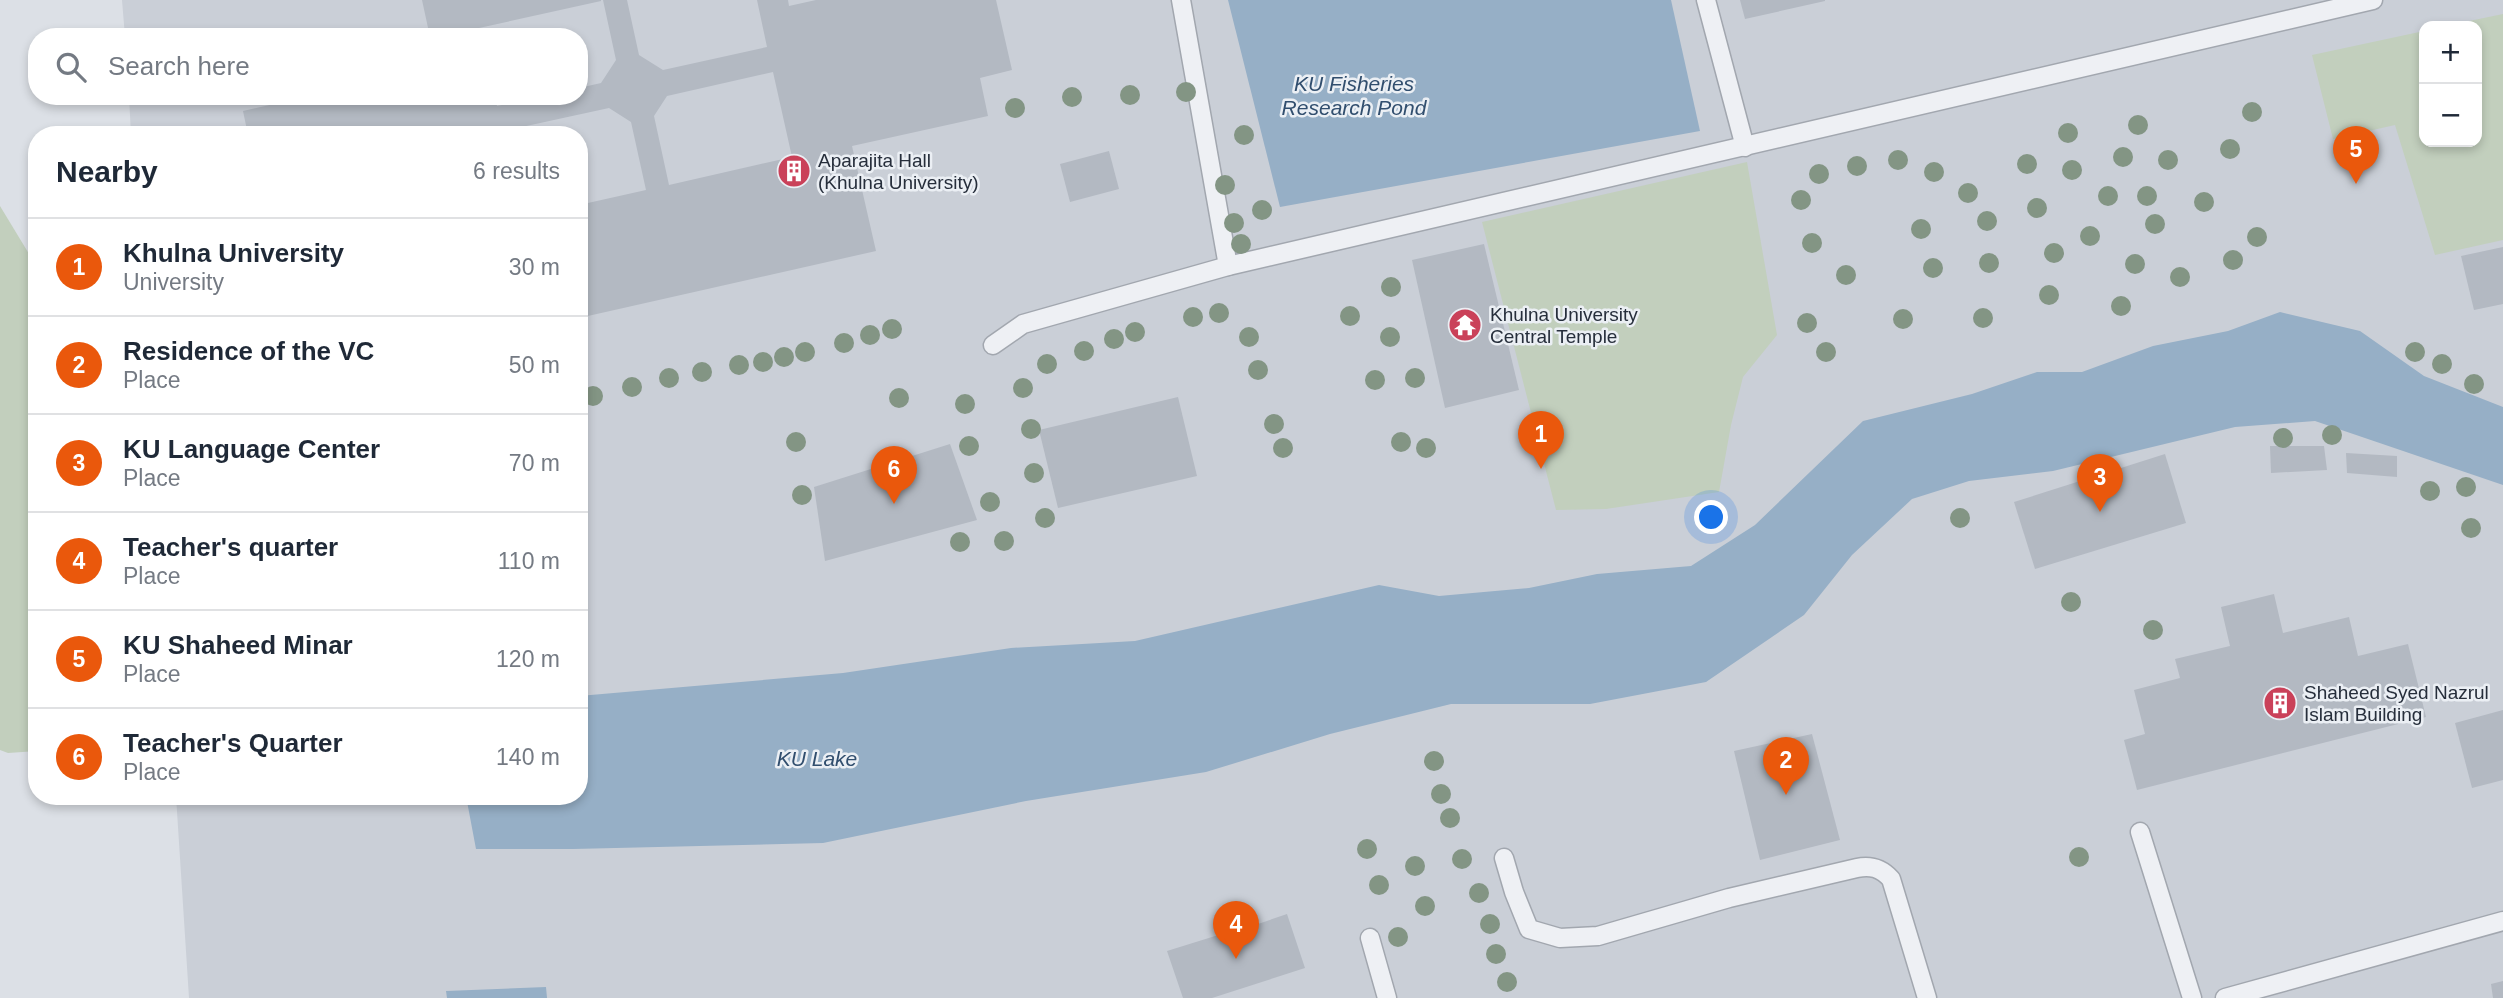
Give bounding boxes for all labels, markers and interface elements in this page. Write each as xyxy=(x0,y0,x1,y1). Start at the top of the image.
map controls xyxy=(2419,21,2482,147)
button: + xyxy=(2419,21,2482,84)
search box xyxy=(28,28,588,105)
icon: search xyxy=(52,48,90,86)
text: Search here xyxy=(108,51,250,81)
water label: KU Fisheries Research Pond xyxy=(1282,72,1428,119)
button: − xyxy=(2419,84,2482,147)
pin: 5 xyxy=(2333,126,2379,184)
place label: Aparajita Hall (Khulna University) xyxy=(818,150,979,193)
building icon: Aparajita Hall (Khulna University) xyxy=(775,152,813,190)
text: Nearby xyxy=(56,155,158,188)
text: 6 results xyxy=(473,158,560,184)
text: Khulna University xyxy=(123,238,344,268)
text: 1 xyxy=(73,254,85,280)
text: 30 m xyxy=(509,254,560,280)
text: University xyxy=(123,269,224,295)
place label: Khulna University Central Temple xyxy=(1490,304,1638,347)
temple icon: Khulna University Central Temple xyxy=(1446,306,1484,344)
text: Residence of the VC xyxy=(123,336,374,366)
text: 2 xyxy=(73,352,85,378)
text: 50 m xyxy=(509,352,560,378)
text: Place xyxy=(123,367,181,393)
pin: 1 xyxy=(1518,411,1564,469)
text: KU Language Center xyxy=(123,434,380,464)
pin: 6 xyxy=(871,446,917,504)
text: 3 xyxy=(73,450,85,476)
text: 70 m xyxy=(509,450,560,476)
pin: 3 xyxy=(2077,454,2123,512)
text: Place xyxy=(123,465,181,491)
your location xyxy=(1694,500,1728,534)
text: Teacher's quarter xyxy=(123,532,338,562)
text: 4 xyxy=(73,548,85,574)
text: 110 m xyxy=(498,548,560,574)
text: Place xyxy=(123,563,181,589)
text: KU Shaheed Minar xyxy=(123,630,353,660)
text: 5 xyxy=(73,646,85,672)
text: 120 m xyxy=(496,646,560,672)
text: Place xyxy=(123,661,181,687)
place label: Shaheed Syed Nazrul Islam Building xyxy=(2304,682,2489,725)
building icon: Shaheed Syed Nazrul Islam Building xyxy=(2261,684,2299,722)
text: Teacher's Quarter xyxy=(123,728,343,758)
pin: 2 xyxy=(1763,737,1809,795)
text: 6 xyxy=(73,744,85,770)
text: 140 m xyxy=(496,744,560,770)
water label: KU Lake xyxy=(777,747,857,770)
text: Place xyxy=(123,759,181,785)
pin: 4 xyxy=(1213,901,1259,959)

